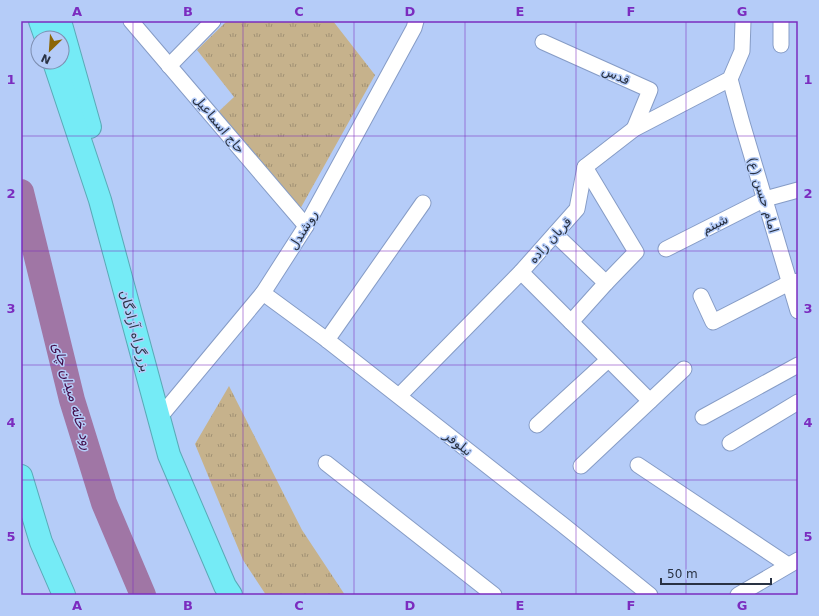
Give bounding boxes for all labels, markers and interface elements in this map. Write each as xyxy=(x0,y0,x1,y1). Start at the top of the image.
text: A xyxy=(72,4,82,19)
text: B xyxy=(183,4,193,19)
text: C xyxy=(294,4,304,19)
text: D xyxy=(405,4,416,19)
text: E xyxy=(516,4,524,19)
text: F xyxy=(627,4,635,19)
text: G xyxy=(737,4,747,19)
north arrow xyxy=(30,30,70,70)
text: N xyxy=(39,51,53,66)
street label: قدس xyxy=(599,62,632,89)
text: 1 xyxy=(6,72,16,87)
text: 1 xyxy=(803,72,813,87)
street label: حاج اسماعیل xyxy=(189,92,248,157)
street label: امام حسن (ع) xyxy=(743,155,782,235)
text: 2 xyxy=(6,186,16,201)
text: 2 xyxy=(803,186,813,201)
street label: روشندل xyxy=(285,207,322,253)
street label: شبنم xyxy=(699,211,731,238)
street label: قربان زاده xyxy=(525,214,575,267)
street label: بزرگراه آزادگان xyxy=(116,288,154,374)
text: 3 xyxy=(6,301,16,316)
text: 3 xyxy=(803,301,813,316)
water label: رود خانه میدان چای xyxy=(48,341,96,452)
text: 4 xyxy=(6,415,16,430)
text: 4 xyxy=(803,415,813,430)
street label: نیلوفر xyxy=(439,427,475,460)
text: 5 xyxy=(6,529,16,544)
text: 5 xyxy=(803,529,813,544)
scale bar xyxy=(661,560,771,586)
text: 50 m xyxy=(667,567,698,581)
text: A xyxy=(72,598,82,613)
text: B xyxy=(183,598,193,613)
text: C xyxy=(294,598,304,613)
text: D xyxy=(405,598,416,613)
text: E xyxy=(516,598,524,613)
text: F xyxy=(627,598,635,613)
text: G xyxy=(737,598,747,613)

